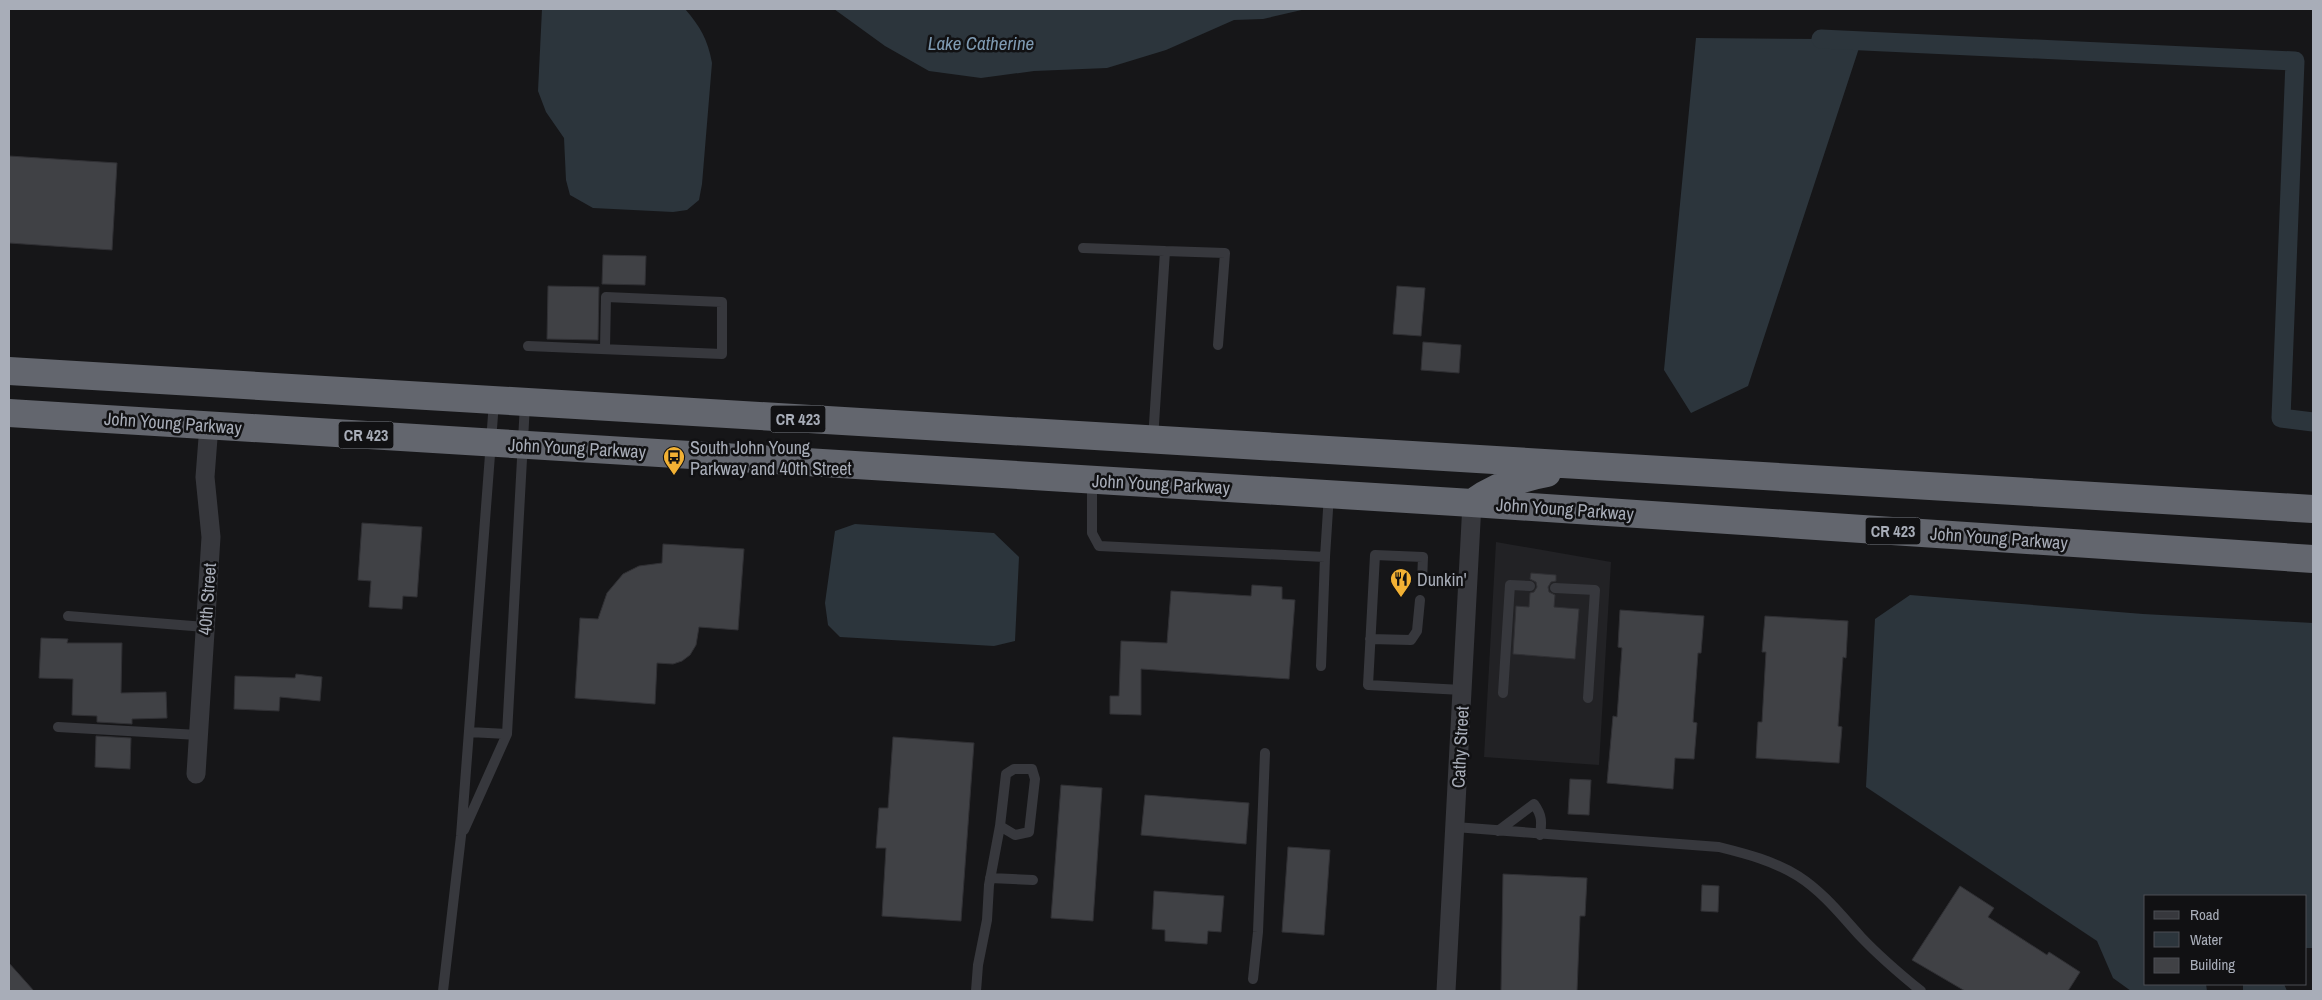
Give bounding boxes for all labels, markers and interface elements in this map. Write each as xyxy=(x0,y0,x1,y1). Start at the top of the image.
water label: Lake Catherine xyxy=(928,30,1034,56)
street label: John Young Parkway xyxy=(103,406,243,440)
road number: CR 423 xyxy=(770,406,826,432)
road number: CR 423 xyxy=(338,422,394,448)
street label: John Young Parkway xyxy=(507,432,647,464)
place label: South John Young Parkway and 40th Street xyxy=(690,435,852,481)
bus stop icon: South John Young Parkway and 40th Street xyxy=(662,445,686,476)
street label: John Young Parkway xyxy=(1091,468,1231,500)
street label: John Young Parkway xyxy=(1495,492,1635,526)
road number: CR 423 xyxy=(1866,518,1920,544)
street label: John Young Parkway xyxy=(1929,521,2069,555)
street label: 40th Street xyxy=(192,562,222,636)
restaurant icon: Dunkin' xyxy=(1389,567,1413,598)
place label: Dunkin' xyxy=(1417,567,1467,592)
street label: Cathy Street xyxy=(1445,705,1475,789)
legend xyxy=(2144,895,2307,985)
text: Road xyxy=(2190,904,2219,925)
text: Water xyxy=(2190,929,2222,950)
text: Building xyxy=(2190,954,2235,975)

